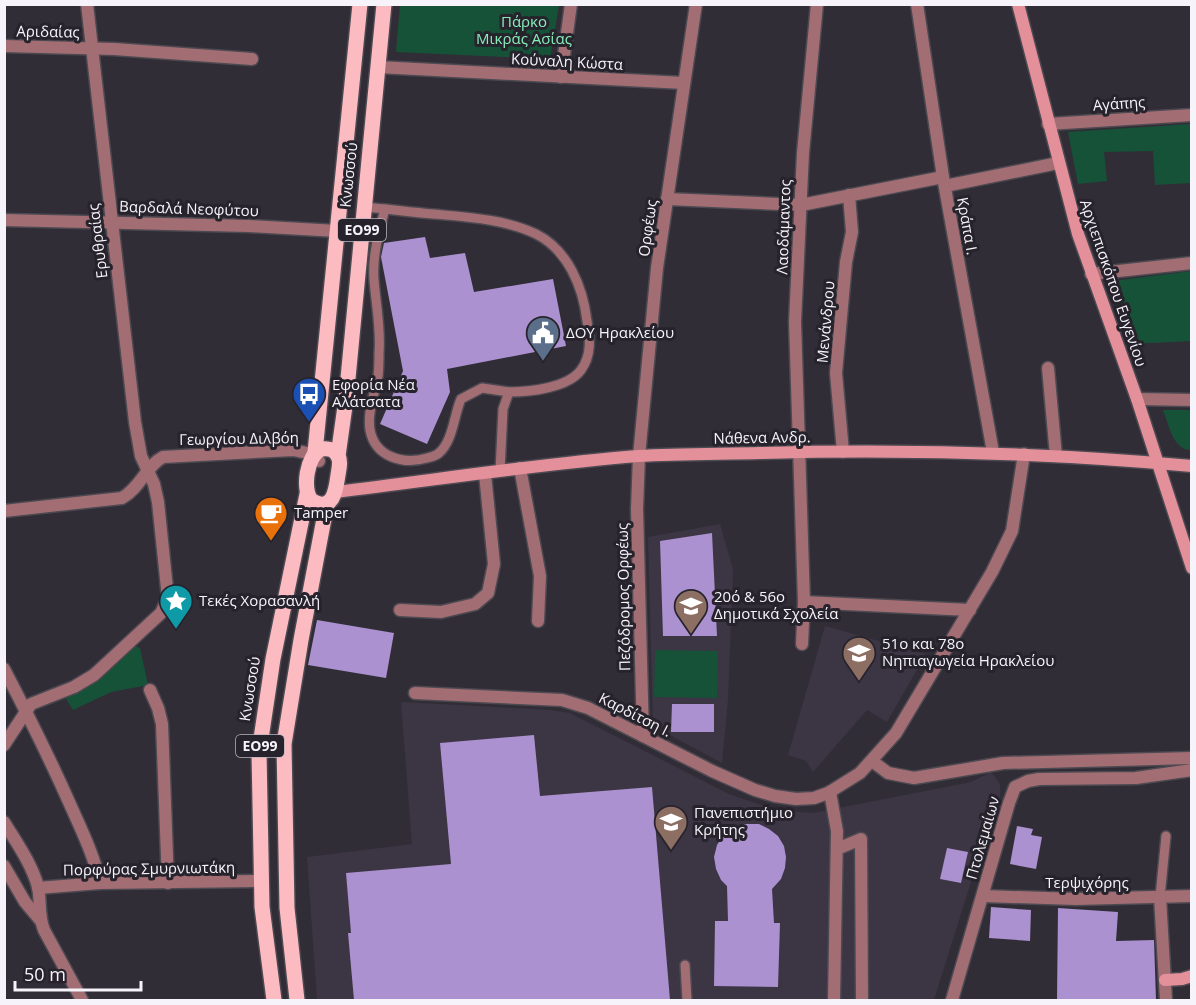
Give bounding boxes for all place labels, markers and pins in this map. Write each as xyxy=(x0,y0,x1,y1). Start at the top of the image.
public building icon: ΔΟΥ Ηρακλείου xyxy=(525,315,561,362)
place label: ΔΟΥ Ηρακλείου xyxy=(566,322,674,342)
place label: Εφορία Νέα Αλάτσατα xyxy=(332,374,415,411)
bus stop icon: Εφορία Νέα Αλάτσατα xyxy=(291,376,327,423)
cafe icon: Tamper xyxy=(253,495,289,542)
place label: Tamper xyxy=(294,502,348,522)
place icon: Τεκές Χορασανλή xyxy=(158,583,194,630)
place label: 20ό & 56ο Δημοτικά Σχολεία xyxy=(714,586,838,623)
school or university icon: 20ό & 56ο Δημοτικά Σχολεία xyxy=(673,588,709,635)
place label: Τεκές Χορασανλή xyxy=(199,590,320,610)
place label: 51ο και 78ο Νηπιαγωγεία Ηρακλείου xyxy=(882,633,1054,670)
school or university icon: 51ο και 78ο Νηπιαγωγεία Ηρακλείου xyxy=(841,635,877,682)
place label: Πανεπιστήμιο Κρήτης xyxy=(694,802,793,839)
school or university icon: Πανεπιστήμιο Κρήτης xyxy=(653,804,689,851)

